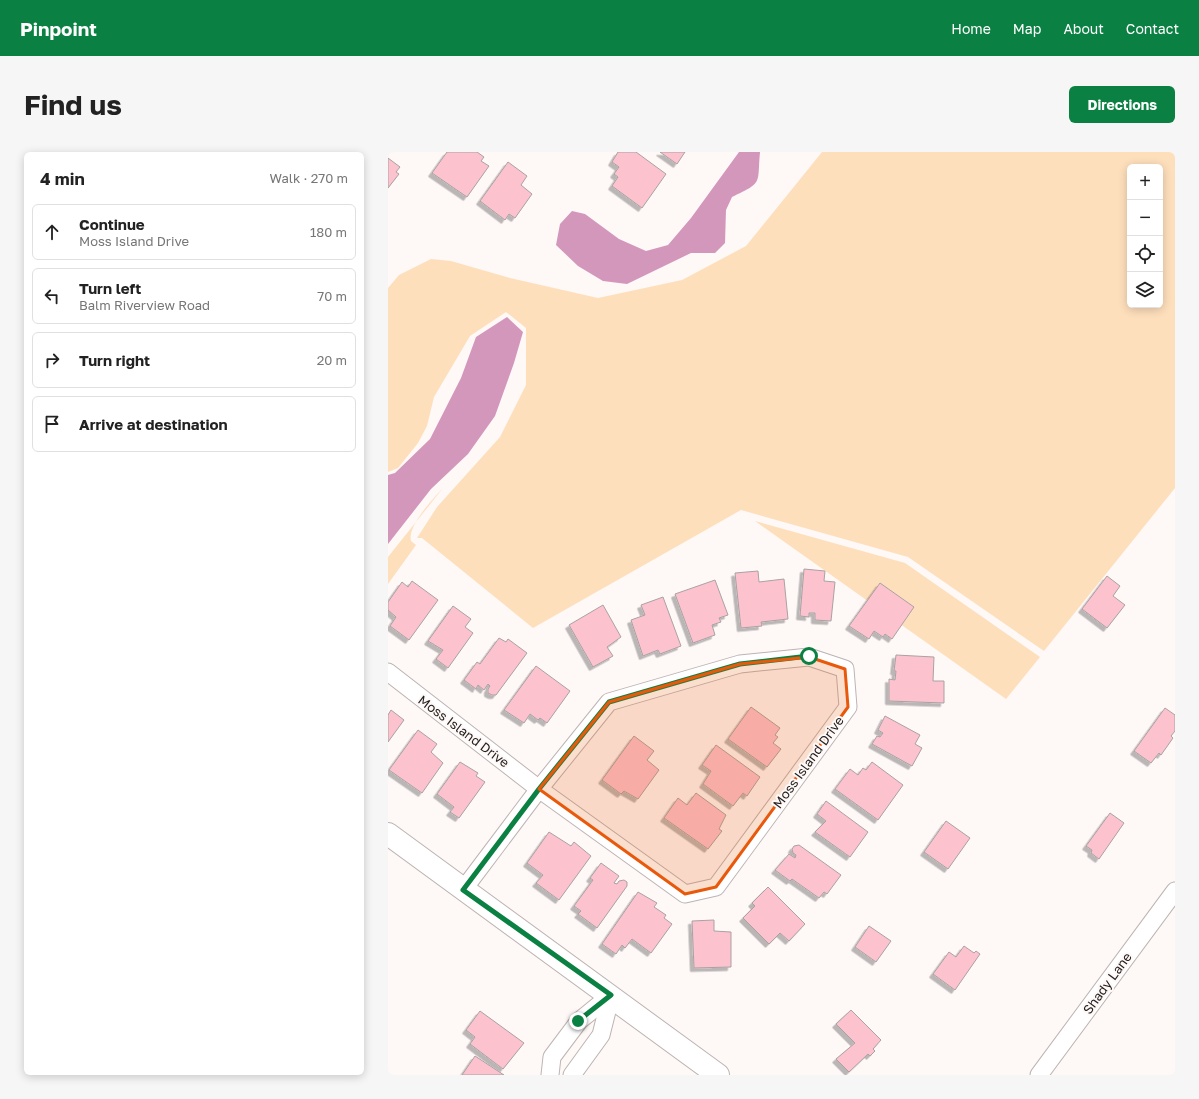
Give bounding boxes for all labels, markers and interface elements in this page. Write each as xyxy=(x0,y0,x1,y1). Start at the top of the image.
text: Pinpoint xyxy=(20,17,97,40)
text: Home xyxy=(951,20,991,37)
text: Map xyxy=(1013,20,1041,37)
text: About xyxy=(1063,20,1104,37)
text: Contact xyxy=(1126,20,1179,37)
button: Directions xyxy=(1069,86,1175,123)
text: Find us xyxy=(24,88,122,121)
map controls xyxy=(1127,164,1163,308)
button: + xyxy=(1127,164,1163,200)
text: 4 min xyxy=(40,168,85,189)
text: Walk · 270 m xyxy=(270,170,348,186)
button: − xyxy=(1127,200,1163,236)
text: Continue xyxy=(79,215,145,233)
icon: ahead xyxy=(41,221,63,243)
text: 180 m xyxy=(310,224,347,240)
text: Moss Island Drive xyxy=(79,233,189,249)
button: locate xyxy=(1127,236,1163,272)
button: layers xyxy=(1127,272,1163,308)
text: Turn left xyxy=(79,279,141,297)
icon: left xyxy=(41,285,63,307)
text: 70 m xyxy=(317,288,347,304)
text: Balm Riverview Road xyxy=(79,297,210,313)
icon: right xyxy=(41,349,63,371)
text: Turn right xyxy=(79,351,150,369)
text: 20 m xyxy=(317,352,347,368)
icon: arrive xyxy=(41,413,63,435)
text: Arrive at destination xyxy=(79,415,228,433)
route start xyxy=(800,647,818,665)
street label: Moss Island Drive xyxy=(415,692,513,770)
street label: Moss Island Drive xyxy=(769,713,847,811)
street label: Shady Lane xyxy=(1079,949,1135,1017)
route end xyxy=(569,1012,587,1030)

